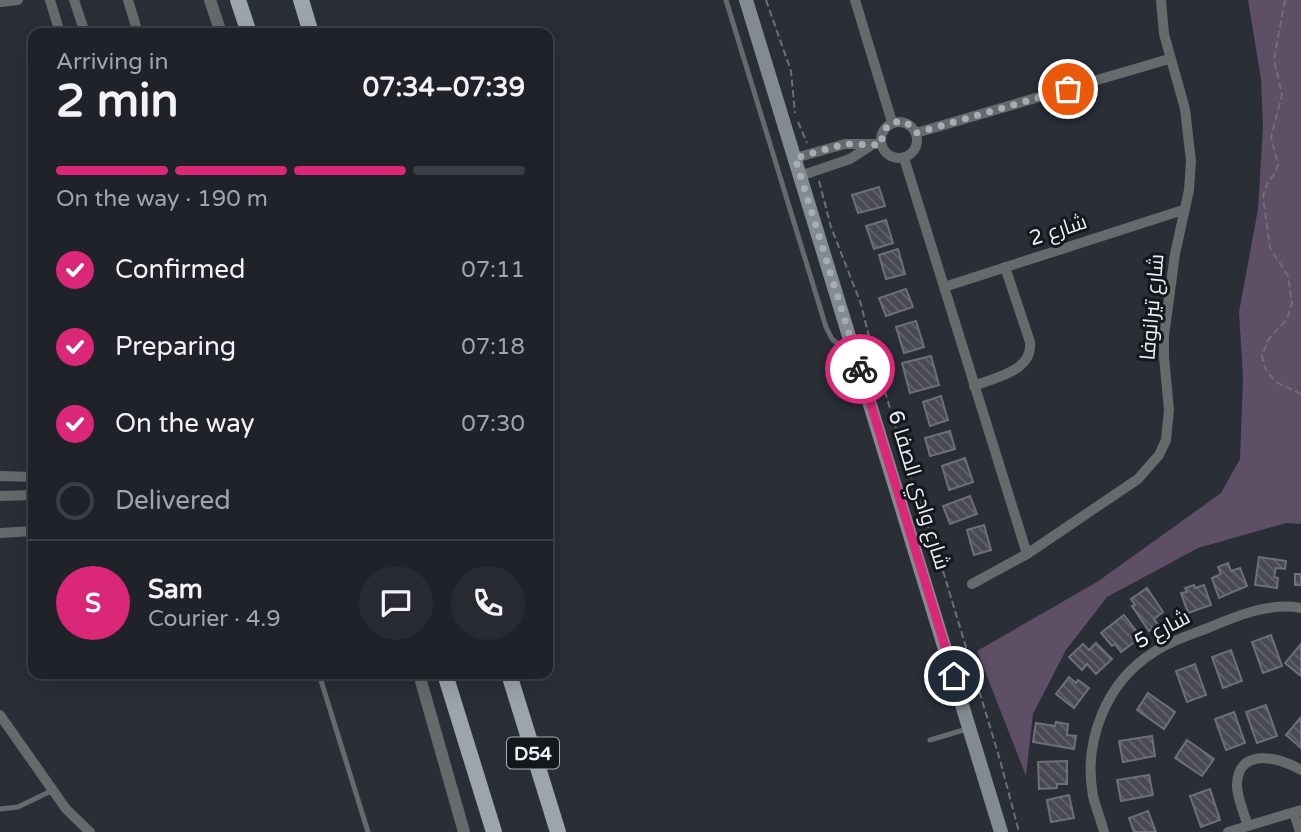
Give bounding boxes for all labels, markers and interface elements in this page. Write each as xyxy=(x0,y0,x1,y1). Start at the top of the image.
text: Arriving in xyxy=(56,48,169,76)
pin xyxy=(1038,59,1098,119)
icon: bag xyxy=(1049,70,1087,108)
text: 07:34–07:39 xyxy=(363,72,525,103)
text: 2 min xyxy=(56,74,179,129)
text: On the way · 190 m xyxy=(56,185,268,213)
street label: شارع 2 xyxy=(1026,209,1091,252)
icon: check xyxy=(56,251,94,289)
street label: شارع تيرانوفا xyxy=(1135,253,1171,361)
text: Confirmed xyxy=(115,254,245,285)
text: 07:11 xyxy=(461,256,525,284)
icon: check xyxy=(56,328,94,366)
text: Preparing xyxy=(115,331,236,362)
text: 07:18 xyxy=(461,333,525,361)
courier xyxy=(825,334,895,404)
icon: bike xyxy=(841,350,879,388)
icon: check xyxy=(56,405,94,443)
street label: شارع وادي الصفا 6 xyxy=(880,407,955,574)
text: On the way xyxy=(115,408,255,439)
text: 07:30 xyxy=(461,410,525,438)
text: Delivered xyxy=(115,485,231,516)
button: chat xyxy=(359,566,433,640)
button: phone xyxy=(451,566,525,640)
text: Sam xyxy=(148,574,203,605)
text: S xyxy=(85,588,101,619)
street label: شارع 5 xyxy=(1130,604,1195,655)
text: Courier · 4.9 xyxy=(148,605,281,633)
pin xyxy=(924,646,984,706)
icon: home xyxy=(935,657,973,695)
road number: D54 xyxy=(507,738,559,768)

